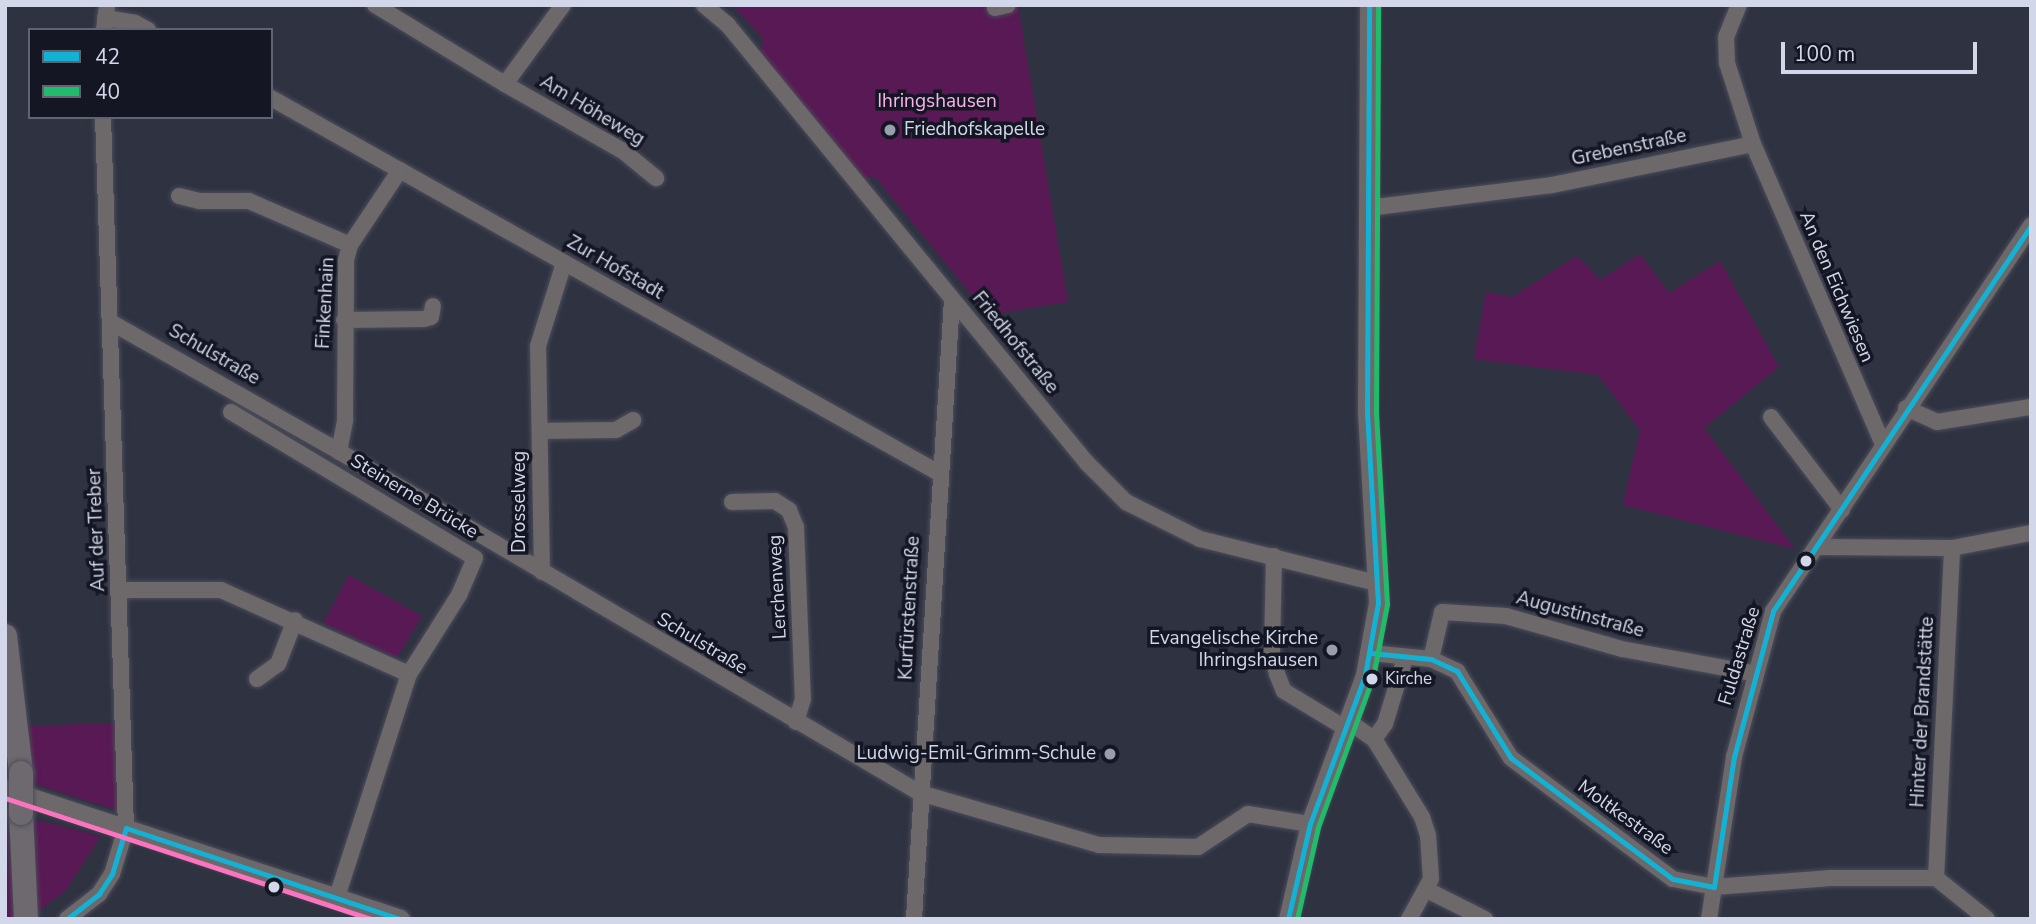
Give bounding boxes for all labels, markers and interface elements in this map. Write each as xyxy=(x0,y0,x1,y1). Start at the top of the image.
legend xyxy=(28,28,273,119)
scale bar xyxy=(1784,28,1980,72)
text: 100 m xyxy=(1794,40,1855,68)
text: 42 xyxy=(95,43,120,71)
street label: Am Höheweg xyxy=(536,71,648,151)
text: 40 xyxy=(95,78,120,106)
park label: Ihringshausen xyxy=(877,91,997,113)
place label: Friedhofskapelle xyxy=(904,119,1045,141)
marker: Friedhofskapelle xyxy=(882,122,898,138)
street label: Grebenstraße xyxy=(1569,125,1689,171)
street label: An den Eichwiesen xyxy=(1794,208,1878,366)
street label: Zur Hofstadt xyxy=(563,231,667,305)
street label: Finkenhain xyxy=(312,257,340,349)
street label: Friedhofstraße xyxy=(967,287,1063,399)
street label: Schulstraße xyxy=(164,320,264,390)
street label: Steinerne Brücke xyxy=(346,450,482,544)
street label: Drosselweg xyxy=(509,451,531,553)
street label: Auf der Treber xyxy=(83,468,111,592)
street label: Lerchenweg xyxy=(764,534,792,640)
street label: Kurfürstenstraße xyxy=(895,535,925,681)
unlabelled marker xyxy=(1799,554,1813,568)
street label: Augustinstraße xyxy=(1514,587,1646,643)
street label: Fuldastraße xyxy=(1714,604,1766,708)
street label: Schulstraße xyxy=(653,608,751,680)
street label: Hinter der Brandstätte xyxy=(1907,616,1939,808)
place label: Evangelische Kirche Ihringshausen xyxy=(1149,628,1318,672)
marker: Evangelische Kirche Ihringshausen xyxy=(1324,642,1340,658)
place label: Kirche xyxy=(1385,669,1432,689)
marker: Kirche xyxy=(1365,672,1379,686)
place label: Ludwig-Emil-Grimm-Schule xyxy=(856,743,1096,765)
marker: Ludwig-Emil-Grimm-Schule xyxy=(1102,746,1118,762)
street label: Moltkestraße xyxy=(1573,776,1677,860)
unlabelled marker xyxy=(267,880,281,894)

